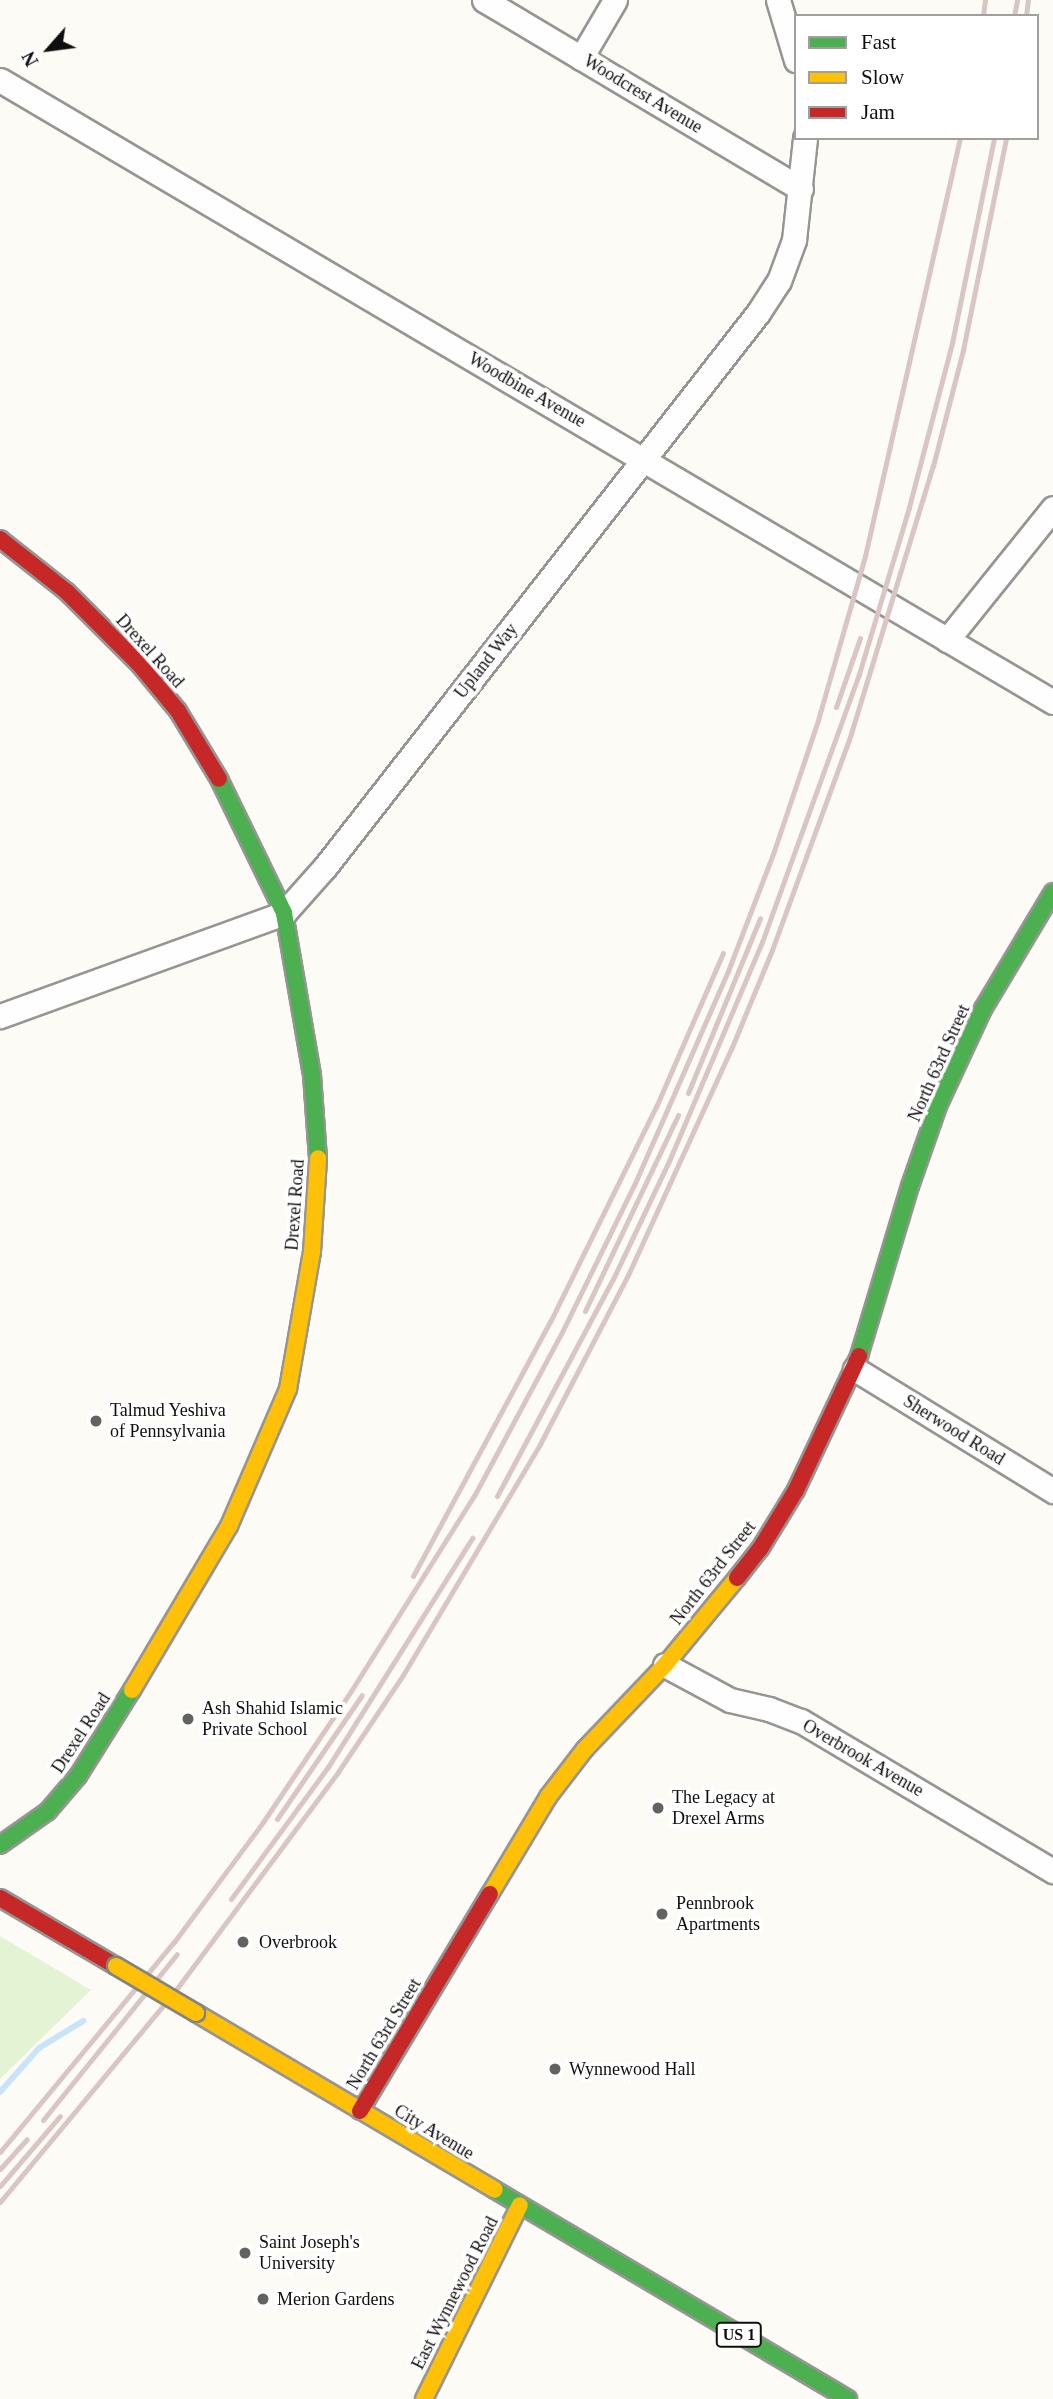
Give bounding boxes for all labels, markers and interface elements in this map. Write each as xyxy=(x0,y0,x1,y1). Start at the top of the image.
north arrow xyxy=(14,14,84,84)
legend xyxy=(794,14,1039,140)
text: Fast xyxy=(861,30,896,54)
text: N xyxy=(18,48,43,70)
street label: Woodcrest Avenue xyxy=(579,50,707,138)
text: Slow xyxy=(861,65,904,89)
text: Jam xyxy=(861,100,895,124)
street label: Woodbine Avenue xyxy=(464,347,590,433)
street label: Drexel Road xyxy=(111,610,189,692)
street label: Upland Way xyxy=(450,619,522,703)
street label: North 63rd Street xyxy=(904,1001,974,1125)
street label: Drexel Road xyxy=(281,1159,309,1251)
street label: Sherwood Road xyxy=(899,1390,1009,1470)
place label: Talmud Yeshiva of Pennsylvania xyxy=(110,1400,226,1442)
marker: Talmud Yeshiva of Pennsylvania xyxy=(88,1413,104,1429)
street label: North 63rd Street xyxy=(666,1517,760,1629)
street label: Drexel Road xyxy=(47,1689,115,1777)
place label: Ash Shahid Islamic Private School xyxy=(202,1698,343,1740)
marker: Ash Shahid Islamic Private School xyxy=(180,1711,196,1727)
street label: Overbrook Avenue xyxy=(798,1714,928,1802)
place label: The Legacy at Drexel Arms xyxy=(672,1787,775,1829)
marker: The Legacy at Drexel Arms xyxy=(650,1800,666,1816)
place label: Pennbrook Apartments xyxy=(676,1893,760,1936)
marker: Pennbrook Apartments xyxy=(654,1906,670,1922)
place label: Overbrook xyxy=(259,1931,337,1953)
marker: Overbrook xyxy=(233,1932,253,1952)
street label: North 63rd Street xyxy=(342,1974,426,2094)
place label: Wynnewood Hall xyxy=(569,2058,695,2080)
marker: Wynnewood Hall xyxy=(547,2061,563,2077)
street label: City Avenue xyxy=(390,2100,478,2164)
street label: East Wynnewood Road xyxy=(407,2213,503,2373)
place label: Saint Joseph's University xyxy=(259,2232,360,2274)
marker: Saint Joseph's University xyxy=(237,2245,253,2261)
place label: Merion Gardens xyxy=(277,2288,394,2310)
marker: Merion Gardens xyxy=(255,2291,271,2307)
road number: US 1 xyxy=(714,2322,764,2348)

